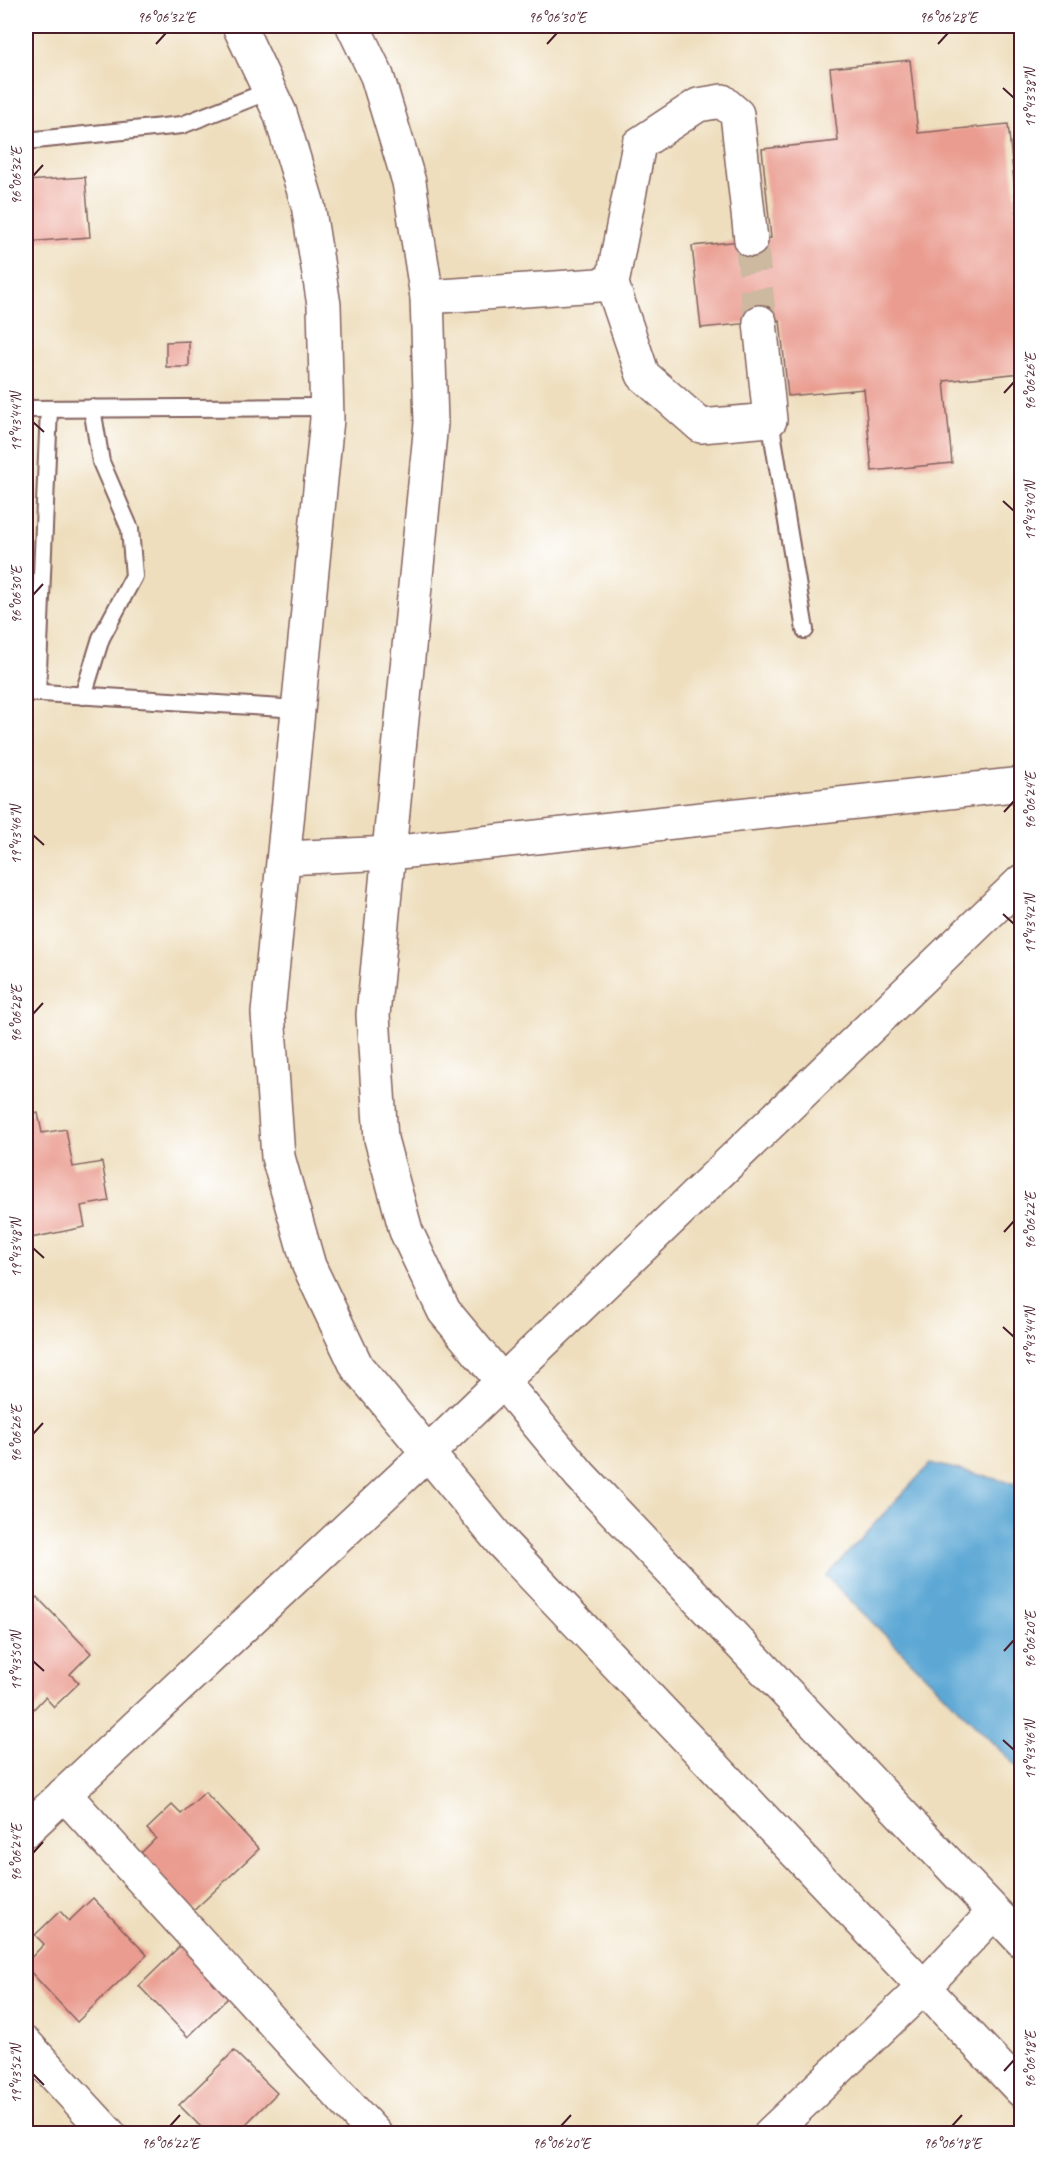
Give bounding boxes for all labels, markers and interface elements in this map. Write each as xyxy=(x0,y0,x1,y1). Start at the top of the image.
text: 96°06'32"E xyxy=(137,8,197,27)
text: 96°06'30"E xyxy=(528,8,588,27)
text: 96°06'28"E xyxy=(919,8,979,27)
text: 19°43'38"N xyxy=(1021,65,1040,128)
text: 96°06'32"E xyxy=(7,145,26,205)
text: 96°06'26"E xyxy=(1021,351,1040,411)
text: 19°43'44"N xyxy=(7,389,26,452)
text: 19°43'40"N xyxy=(1021,478,1040,541)
text: 96°06'30"E xyxy=(7,564,26,624)
text: 96°06'24"E xyxy=(1021,770,1040,830)
text: 19°43'46"N xyxy=(7,802,26,865)
text: 19°43'42"N xyxy=(1021,891,1040,954)
text: 96°06'28"E xyxy=(7,983,26,1043)
text: 96°06'22"E xyxy=(1021,1190,1040,1250)
text: 19°43'48"N xyxy=(7,1215,26,1278)
text: 19°43'44"N xyxy=(1021,1304,1040,1367)
text: 96°06'26"E xyxy=(7,1403,26,1463)
text: 96°06'20"E xyxy=(1021,1609,1040,1669)
text: 19°43'50"N xyxy=(7,1628,26,1691)
text: 19°43'46"N xyxy=(1021,1717,1040,1780)
text: 96°06'24"E xyxy=(7,1822,26,1882)
text: 96°06'18"E xyxy=(1021,2029,1040,2089)
text: 19°43'52"N xyxy=(7,2041,26,2104)
text: 96°06'22"E xyxy=(141,2134,201,2153)
text: 96°06'20"E xyxy=(532,2134,592,2153)
text: 96°06'18"E xyxy=(923,2134,983,2153)

